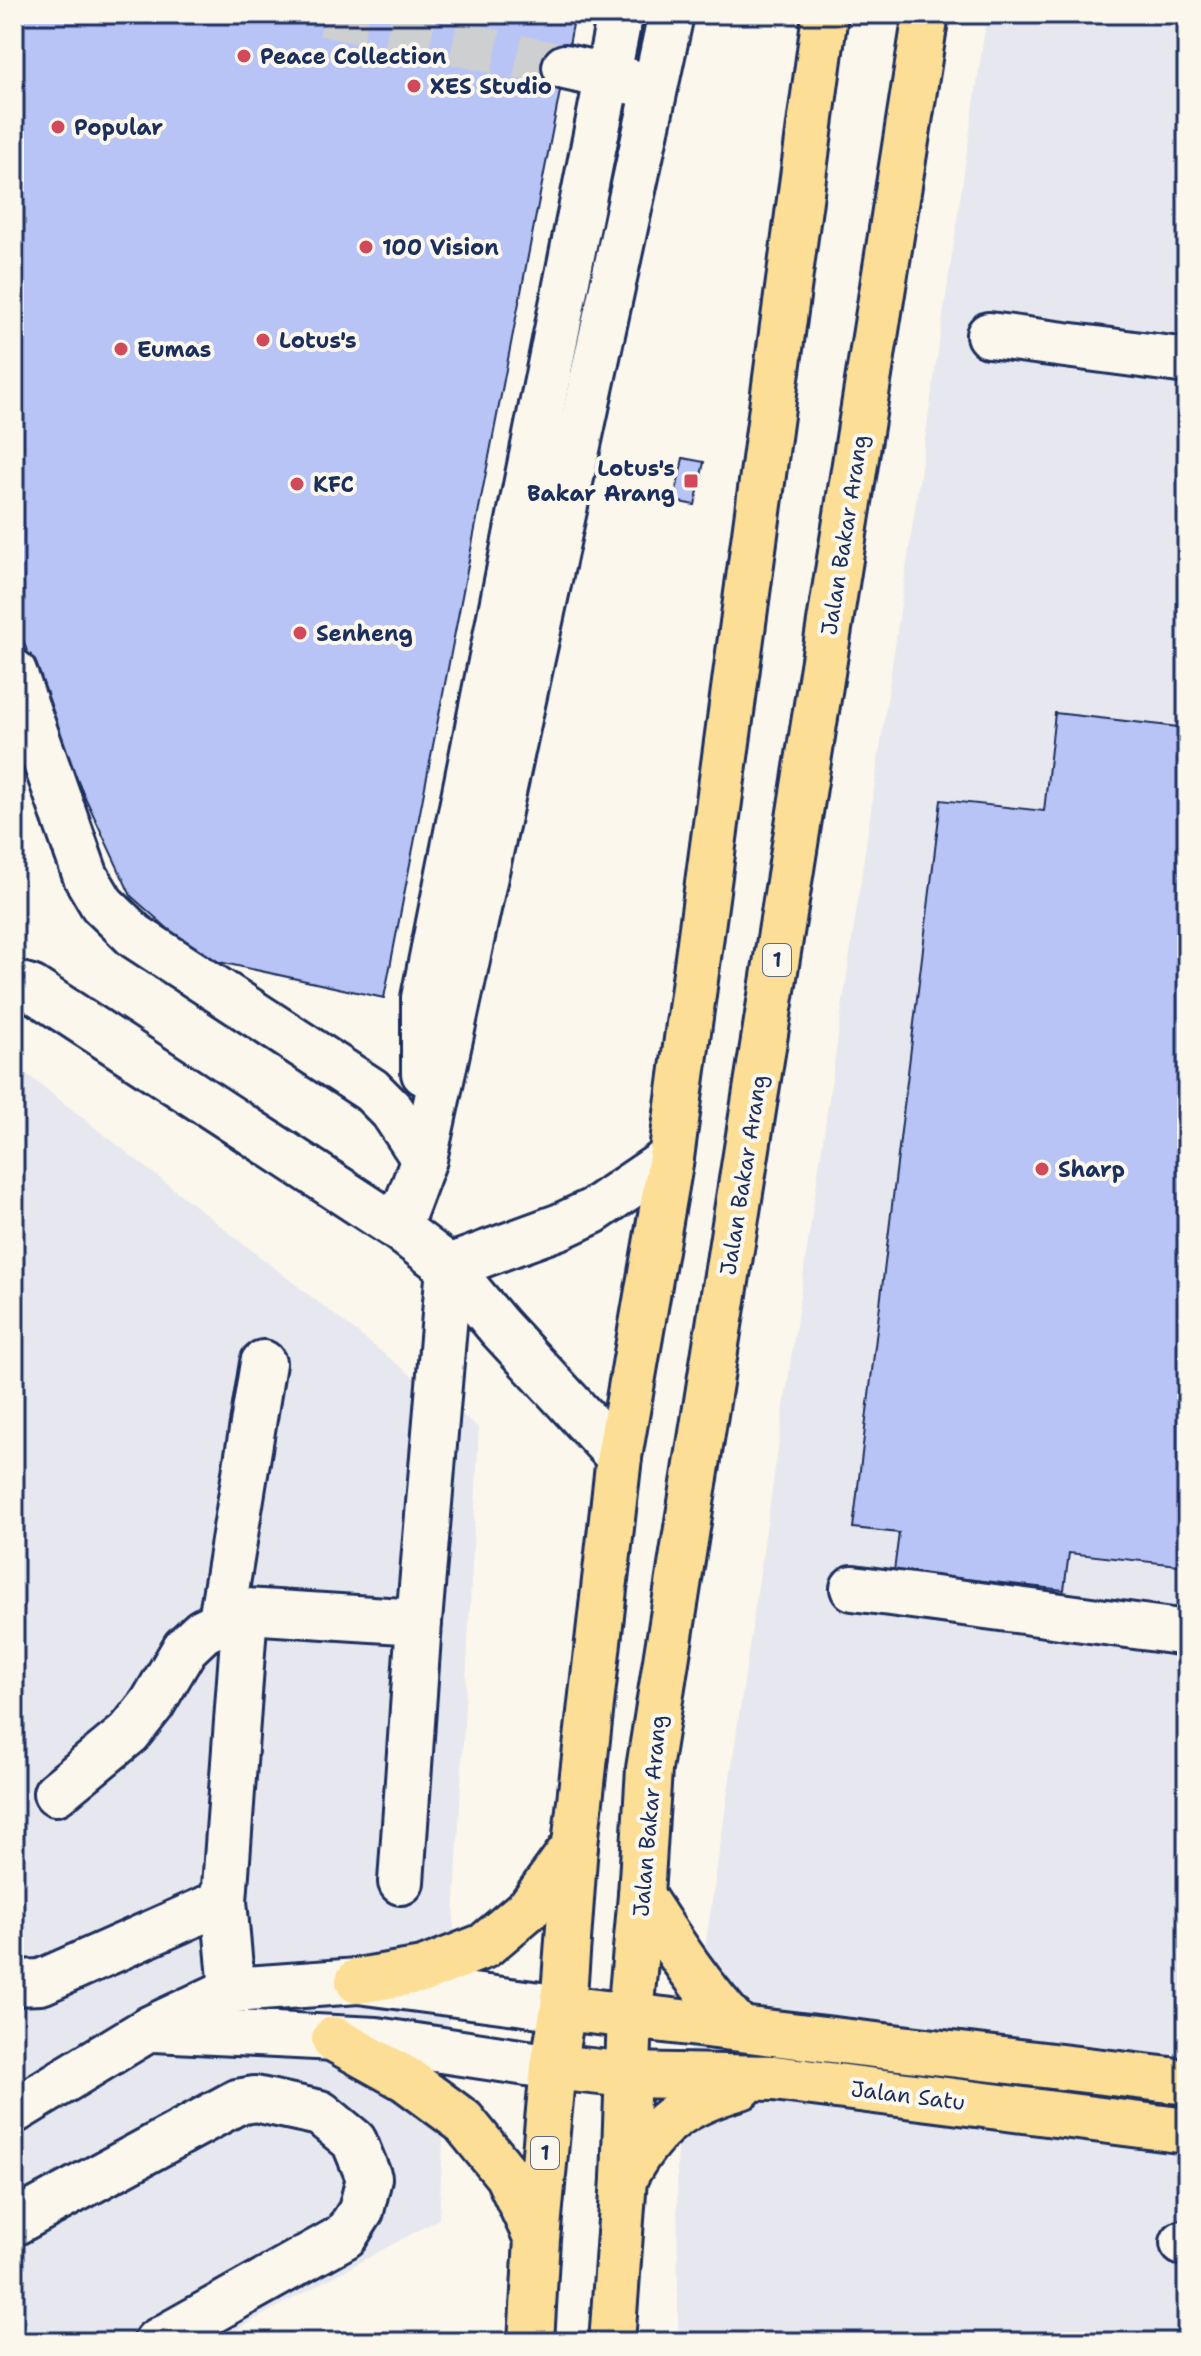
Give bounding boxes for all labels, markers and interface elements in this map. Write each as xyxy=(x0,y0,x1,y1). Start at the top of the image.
place label: Peace Collection xyxy=(260,42,447,71)
marker: Peace Collection xyxy=(235,47,253,65)
place label: XES Studio xyxy=(430,72,552,101)
marker: XES Studio xyxy=(405,77,423,95)
place label: Popular xyxy=(74,113,163,142)
marker: Popular xyxy=(49,118,67,136)
place label: 100 Vision xyxy=(382,233,499,262)
marker: 100 Vision xyxy=(357,238,375,256)
place label: Lotus's xyxy=(279,326,357,355)
marker: Lotus's xyxy=(254,331,272,349)
place label: Eumas xyxy=(137,335,211,364)
marker: Eumas xyxy=(112,340,130,358)
street label: Jalan Bakar Arang xyxy=(814,433,875,637)
place label: Lotus's Bakar Arang xyxy=(527,454,675,508)
place label: KFC xyxy=(313,470,354,499)
marker: Lotus's Bakar Arang xyxy=(682,472,700,490)
marker: KFC xyxy=(288,475,306,493)
place label: Senheng xyxy=(316,619,413,648)
marker: Senheng xyxy=(291,624,309,642)
road number: 1 xyxy=(763,944,791,976)
street label: Jalan Bakar Arang xyxy=(713,1073,774,1277)
place label: Sharp xyxy=(1058,1155,1125,1184)
marker: Sharp xyxy=(1033,1160,1051,1178)
street label: Jalan Bakar Arang xyxy=(626,1714,673,1918)
street label: Jalan Satu xyxy=(849,2074,967,2117)
road number: 1 xyxy=(531,2137,559,2169)

